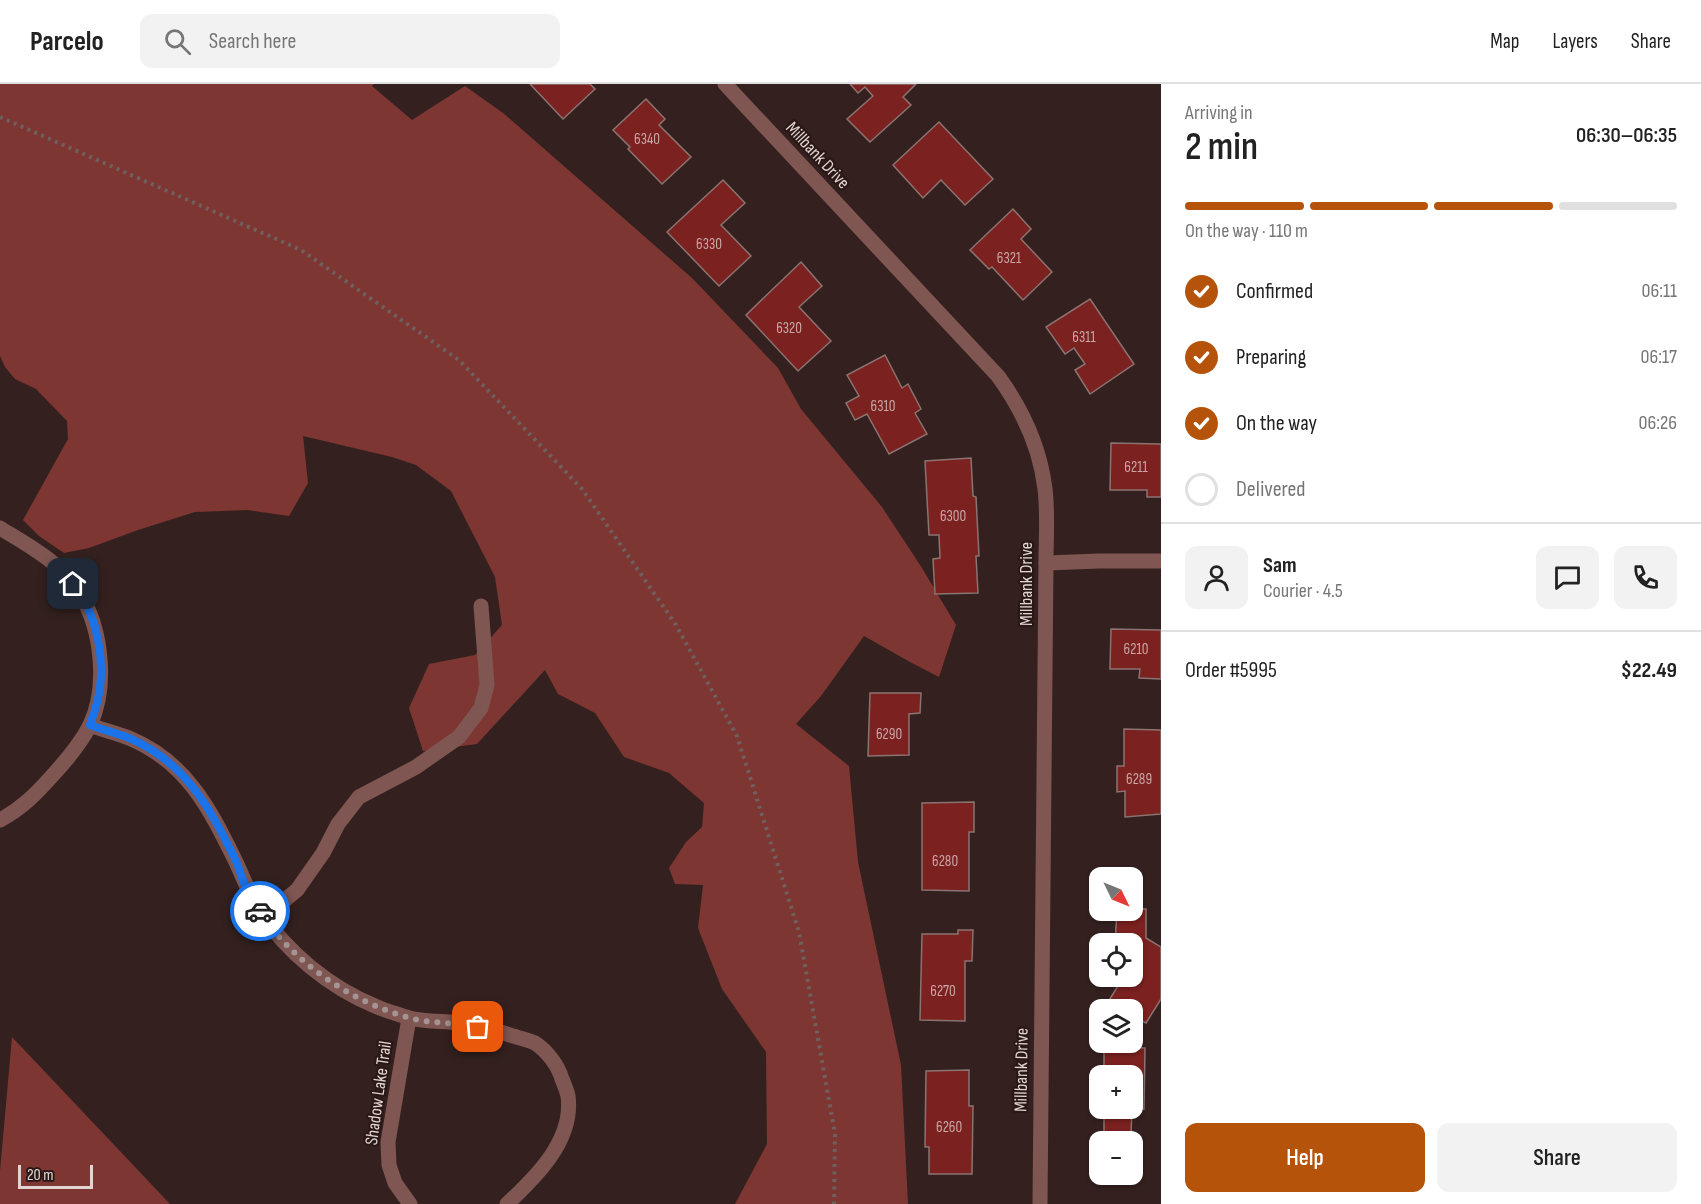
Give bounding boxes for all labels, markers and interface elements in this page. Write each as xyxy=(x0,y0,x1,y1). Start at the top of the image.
search box xyxy=(140,14,560,68)
text: Parcelo xyxy=(30,25,104,58)
icon: search xyxy=(161,25,194,58)
text: Search here xyxy=(209,28,296,55)
text: Map xyxy=(1490,29,1519,54)
text: Layers xyxy=(1552,29,1598,54)
text: Share xyxy=(1631,29,1671,54)
text: Arriving in xyxy=(1185,101,1253,125)
street label: Millbank Drive xyxy=(781,117,854,193)
text: 06:30–06:35 xyxy=(1576,122,1677,149)
text: 2 min xyxy=(1185,124,1258,171)
house number: 6340 xyxy=(634,130,660,149)
text: On the way · 110 m xyxy=(1185,219,1308,243)
house number: 6330 xyxy=(696,235,722,254)
house number: 6321 xyxy=(997,249,1022,268)
icon: check xyxy=(1185,275,1218,308)
text: Confirmed xyxy=(1236,278,1313,305)
text: 06:11 xyxy=(1642,279,1677,303)
house number: 6320 xyxy=(776,319,802,338)
house number: 6311 xyxy=(1072,328,1096,347)
icon: check xyxy=(1185,341,1218,374)
text: Preparing xyxy=(1236,344,1306,371)
text: 06:17 xyxy=(1641,345,1677,369)
house number: 6310 xyxy=(871,397,895,416)
icon: check xyxy=(1185,407,1218,440)
text: On the way xyxy=(1236,410,1317,437)
text: 06:26 xyxy=(1639,411,1677,435)
house number: 6211 xyxy=(1124,458,1148,477)
text: Delivered xyxy=(1236,476,1305,503)
house number: 6300 xyxy=(940,507,966,526)
street label: Millbank Drive xyxy=(1016,542,1037,626)
button: person xyxy=(1185,546,1248,609)
button: chat xyxy=(1536,546,1599,609)
button: phone xyxy=(1614,546,1677,609)
text: Sam xyxy=(1263,552,1297,579)
pin xyxy=(47,558,98,609)
icon: home xyxy=(56,567,89,600)
text: Courier · 4.5 xyxy=(1263,579,1343,603)
house number: 6210 xyxy=(1124,640,1148,659)
text: Order #5995 xyxy=(1185,657,1277,684)
text: $22.49 xyxy=(1621,657,1677,684)
house number: 6290 xyxy=(876,725,902,744)
house number: 6289 xyxy=(1126,770,1152,789)
house number: 6280 xyxy=(932,852,958,871)
north arrow xyxy=(1089,867,1143,921)
map controls xyxy=(1089,867,1143,1185)
courier xyxy=(230,881,290,941)
icon: car xyxy=(244,895,277,928)
button: locate xyxy=(1089,933,1143,987)
house number: 6270 xyxy=(930,982,956,1001)
button: layers xyxy=(1089,999,1143,1053)
pin xyxy=(452,1001,503,1052)
icon: bag xyxy=(461,1010,494,1043)
street label: Millbank Drive xyxy=(1010,1028,1033,1112)
street label: Shadow Lake Trail xyxy=(361,1040,396,1147)
button: + xyxy=(1089,1065,1143,1119)
house number: 6260 xyxy=(936,1118,962,1137)
button: Help xyxy=(1185,1123,1425,1192)
button: Share xyxy=(1437,1123,1677,1192)
button: − xyxy=(1089,1131,1143,1185)
scale bar xyxy=(18,1162,93,1190)
text: 20 m xyxy=(27,1166,54,1185)

